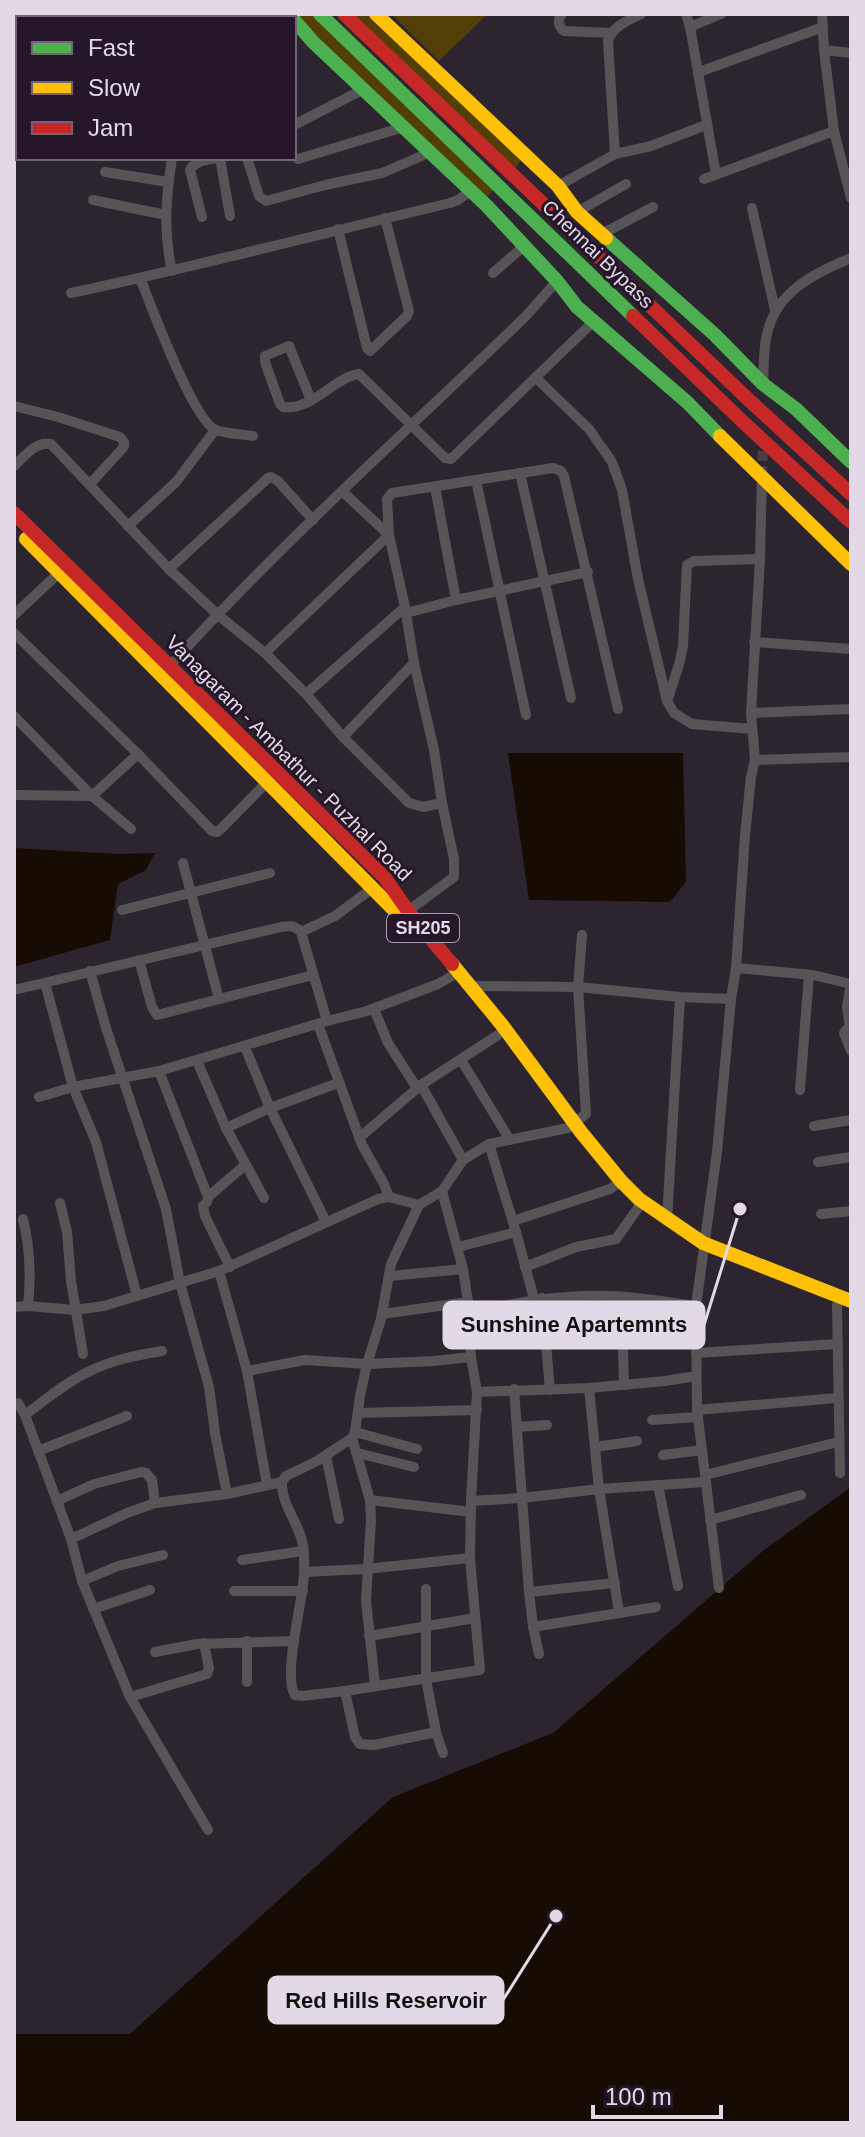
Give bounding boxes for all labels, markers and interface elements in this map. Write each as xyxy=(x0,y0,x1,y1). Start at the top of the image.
legend xyxy=(16,16,296,160)
text: Fast xyxy=(88,34,135,61)
text: Slow xyxy=(88,74,141,101)
text: Jam xyxy=(88,114,133,141)
street label: Chennai Bypass xyxy=(538,195,658,313)
street label: Vanagaram - Ambathur - Puzhal Road xyxy=(162,631,416,885)
road number: SH205 xyxy=(387,914,459,942)
callout: Sunshine Apartemnts xyxy=(444,1302,704,1348)
text: Sunshine Apartemnts xyxy=(461,1312,687,1337)
callout: Red Hills Reservoir xyxy=(269,1977,503,2023)
text: Red Hills Reservoir xyxy=(285,1988,487,2013)
scale bar xyxy=(593,2069,721,2119)
text: 100 m xyxy=(605,2083,672,2110)

